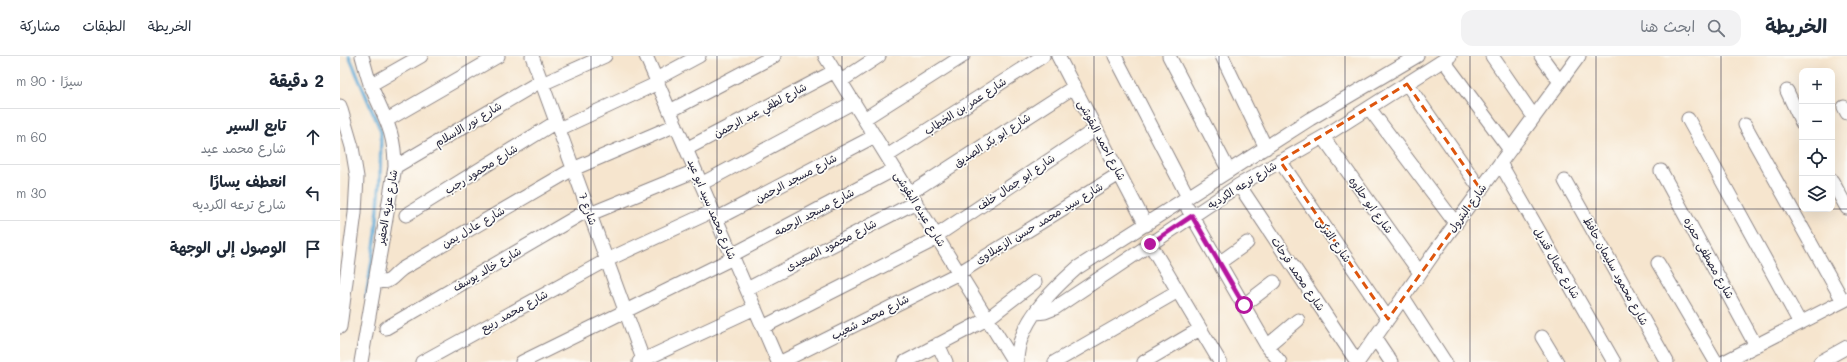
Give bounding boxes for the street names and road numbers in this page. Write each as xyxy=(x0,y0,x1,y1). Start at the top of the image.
street label: شارع عمر بن الخطاب xyxy=(921,73,1010,140)
street label: شارع لطفي عبد الرحمن xyxy=(711,79,811,144)
street label: شارع احمد البقوشى xyxy=(1073,97,1130,184)
street label: شارع نور الاسلام xyxy=(431,98,505,151)
street label: شارع ابو بكر الصديق xyxy=(950,109,1034,172)
street label: شارع محمود رجب xyxy=(442,140,521,199)
street label: شارع مسجد الرحمن xyxy=(752,150,840,207)
street label: شارع ابو جمال خلف xyxy=(974,150,1059,215)
street label: شارع محمد سيد ابو عيد xyxy=(683,156,740,262)
street label: شارع ترعه الكرديه xyxy=(1204,157,1280,214)
street label: شارع عزبه الحفير xyxy=(372,168,402,247)
street label: شارع عبده البقوشى xyxy=(889,168,950,250)
street label: شارع ابو حلاوه xyxy=(1344,173,1397,237)
street label: شارع سيد محمد حسن الزعبلاوى xyxy=(972,178,1106,268)
street label: شارع البترول xyxy=(1444,180,1491,236)
street label: شارع مسجد الرحمه xyxy=(771,184,857,241)
street label: شارع 7 xyxy=(574,191,601,228)
street label: شارع عادل يمن xyxy=(438,202,508,252)
street label: شارع التركى xyxy=(1312,214,1355,266)
street label: شارع محمود سليمان حافظ xyxy=(1579,214,1652,329)
street label: شارع مصطفى حمزه xyxy=(1679,214,1738,302)
street label: شارع محمود الصعيدى xyxy=(783,215,880,276)
street label: شارع جمال قنديل xyxy=(1529,224,1584,302)
street label: شارع محمد فرحات xyxy=(1266,234,1329,315)
street label: شارع خالد يوسف xyxy=(450,243,525,296)
street label: شارع محمد ربيع xyxy=(477,286,551,337)
street label: شارع محمد شعيب xyxy=(828,290,912,344)

